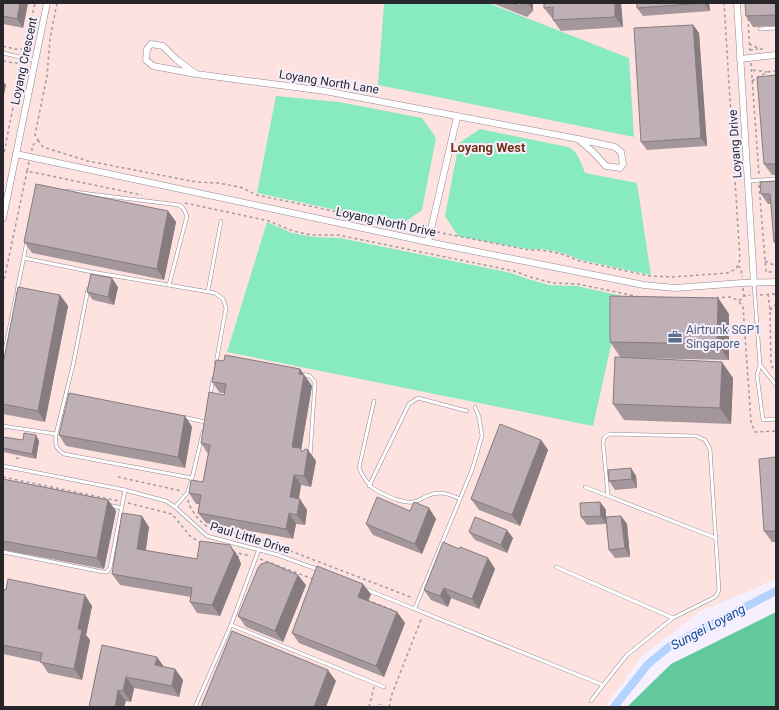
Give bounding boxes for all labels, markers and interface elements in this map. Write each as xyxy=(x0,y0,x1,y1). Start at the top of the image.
street label: Loyang Crescent xyxy=(8,16,40,106)
street label: Loyang North Lane xyxy=(278,67,380,97)
street label: Loyang Drive xyxy=(726,109,744,179)
district label: Loyang West xyxy=(451,140,526,155)
street label: Loyang North Drive xyxy=(335,205,437,239)
place label: Airtrunk SGP1 Singapore xyxy=(686,323,761,351)
office icon: Airtrunk SGP1 Singapore xyxy=(667,329,683,345)
street label: Paul Little Drive xyxy=(208,519,292,557)
water label: Sungei Loyang xyxy=(668,601,748,653)

